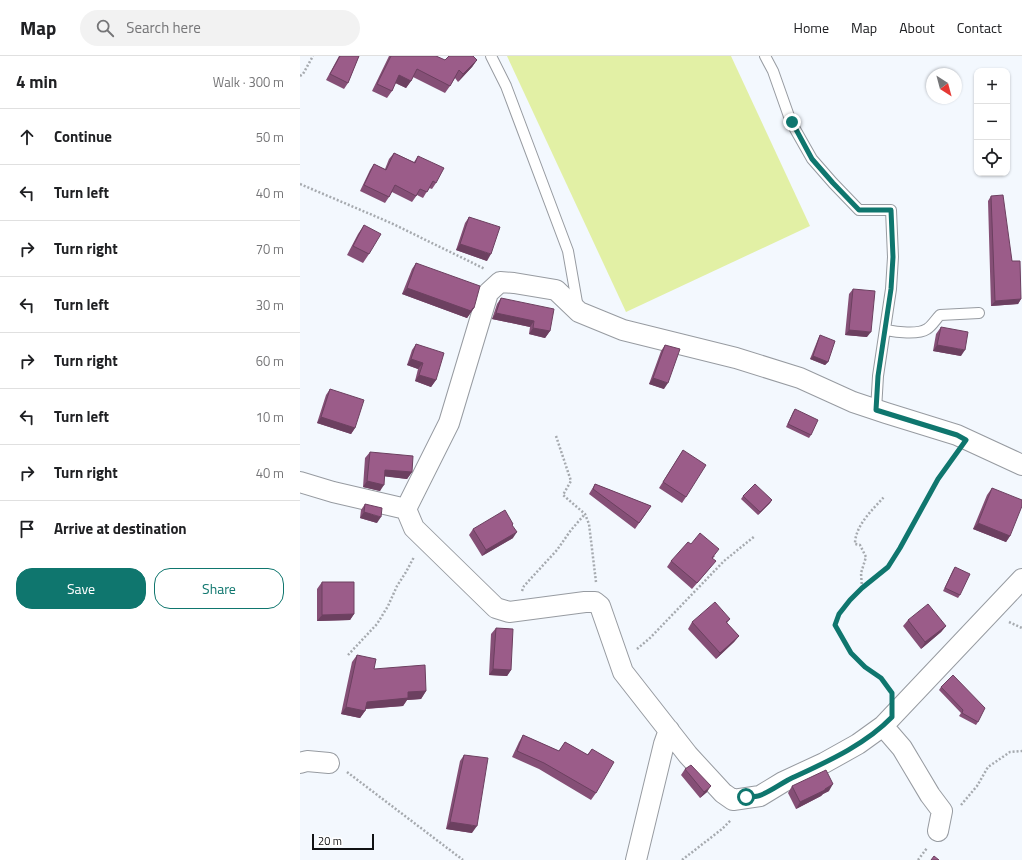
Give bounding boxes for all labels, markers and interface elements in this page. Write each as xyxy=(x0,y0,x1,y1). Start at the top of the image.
search box xyxy=(80,10,360,46)
text: Map xyxy=(20,13,56,42)
text: Search here xyxy=(126,16,201,39)
icon: search xyxy=(94,17,116,39)
text: Home xyxy=(794,17,829,38)
text: Map xyxy=(851,17,877,38)
text: About xyxy=(899,17,935,38)
text: Contact xyxy=(957,17,1002,38)
north arrow xyxy=(926,68,962,104)
map controls xyxy=(974,68,1010,176)
button: + xyxy=(974,68,1010,104)
text: 4 min xyxy=(16,69,57,95)
text: Walk · 300 m xyxy=(213,72,284,92)
button: − xyxy=(974,104,1010,140)
route end xyxy=(783,113,801,131)
text: Continue xyxy=(54,125,112,148)
icon: ahead xyxy=(16,126,38,148)
text: 50 m xyxy=(256,127,284,147)
button: locate xyxy=(974,140,1010,176)
text: Turn left xyxy=(54,181,109,204)
icon: left xyxy=(16,182,38,204)
text: 40 m xyxy=(256,183,284,203)
text: Turn right xyxy=(54,237,118,260)
icon: right xyxy=(16,238,38,260)
text: 70 m xyxy=(256,239,284,259)
text: Turn left xyxy=(54,293,109,316)
icon: left xyxy=(16,294,38,316)
text: 30 m xyxy=(256,295,284,315)
text: Turn right xyxy=(54,349,118,372)
icon: right xyxy=(16,350,38,372)
text: 60 m xyxy=(256,351,284,371)
text: Turn left xyxy=(54,405,109,428)
icon: left xyxy=(16,406,38,428)
text: 10 m xyxy=(256,407,284,427)
text: Turn right xyxy=(54,461,118,484)
icon: right xyxy=(16,462,38,484)
text: 40 m xyxy=(256,463,284,483)
text: Arrive at destination xyxy=(54,517,187,540)
icon: arrive xyxy=(16,518,38,540)
button: Save xyxy=(16,568,146,609)
button: Share xyxy=(154,568,284,609)
route start xyxy=(737,788,755,806)
scale bar xyxy=(312,832,374,851)
text: 20 m xyxy=(318,833,342,849)

